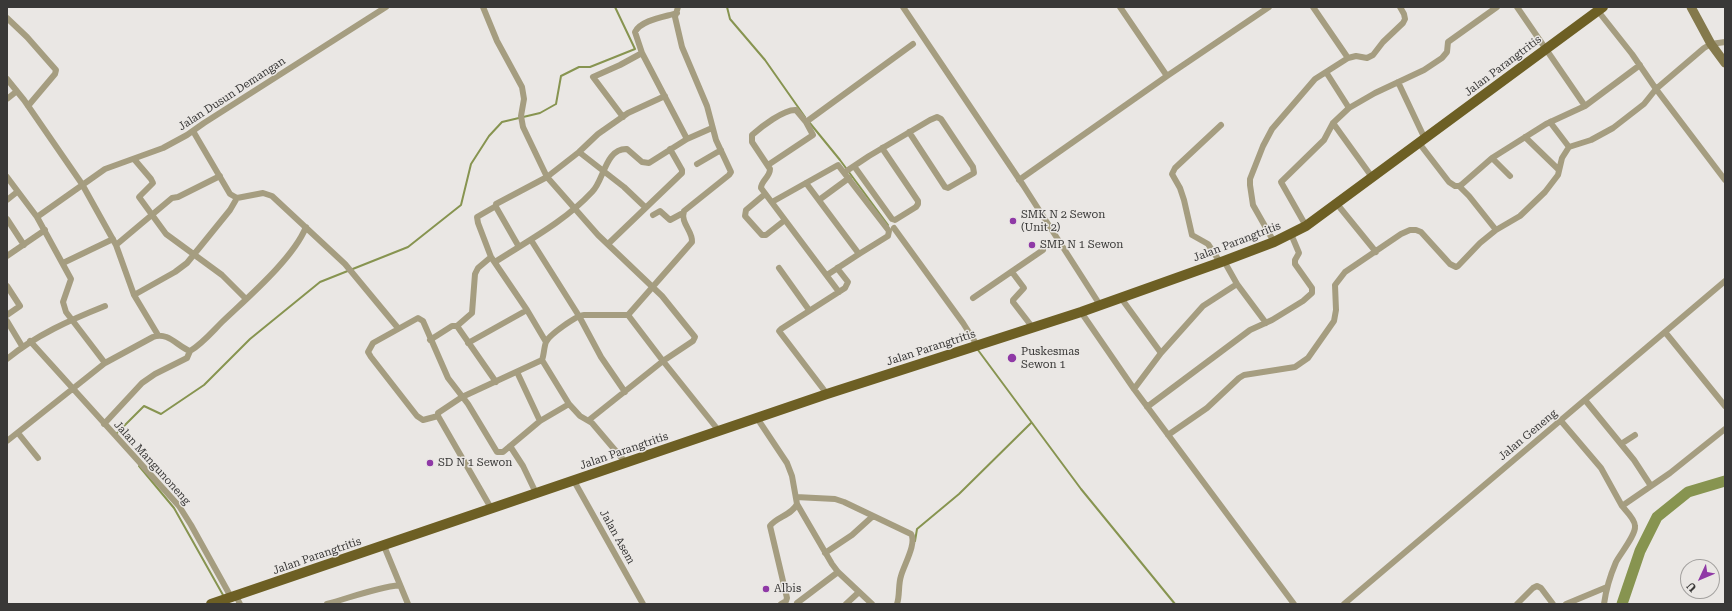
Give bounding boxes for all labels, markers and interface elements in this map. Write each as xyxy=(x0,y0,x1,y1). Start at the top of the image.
street label: Jalan Parangtritis xyxy=(1462,33,1544,99)
street label: Jalan Dusun Demangan xyxy=(176,54,288,134)
place label: SMK N 2 Sewon (Unit 2) xyxy=(1021,208,1105,234)
marker: SMK N 2 Sewon (Unit 2) xyxy=(1008,216,1018,226)
street label: Jalan Parangtritis xyxy=(1191,219,1283,265)
place label: SMP N 1 Sewon xyxy=(1040,238,1123,252)
marker: SMP N 1 Sewon xyxy=(1027,240,1037,250)
street label: Jalan Parangtritis xyxy=(885,327,977,369)
place label: Puskesmas Sewon 1 xyxy=(1021,345,1079,371)
marker: Puskesmas Sewon 1 xyxy=(1006,352,1018,364)
street label: Jalan Geneng xyxy=(1496,407,1560,463)
street label: Jalan Mangunoneng xyxy=(111,418,193,508)
street label: Jalan Parangtritis xyxy=(578,430,670,472)
place label: SD N 1 Sewon xyxy=(438,456,512,470)
marker: SD N 1 Sewon xyxy=(425,458,435,468)
street label: Jalan Asem xyxy=(597,507,637,567)
street label: Jalan Parangtritis xyxy=(271,535,363,577)
north arrow xyxy=(1680,559,1720,599)
text: U xyxy=(1684,579,1699,595)
place label: Albis xyxy=(774,582,801,596)
marker: Albis xyxy=(761,584,771,594)

